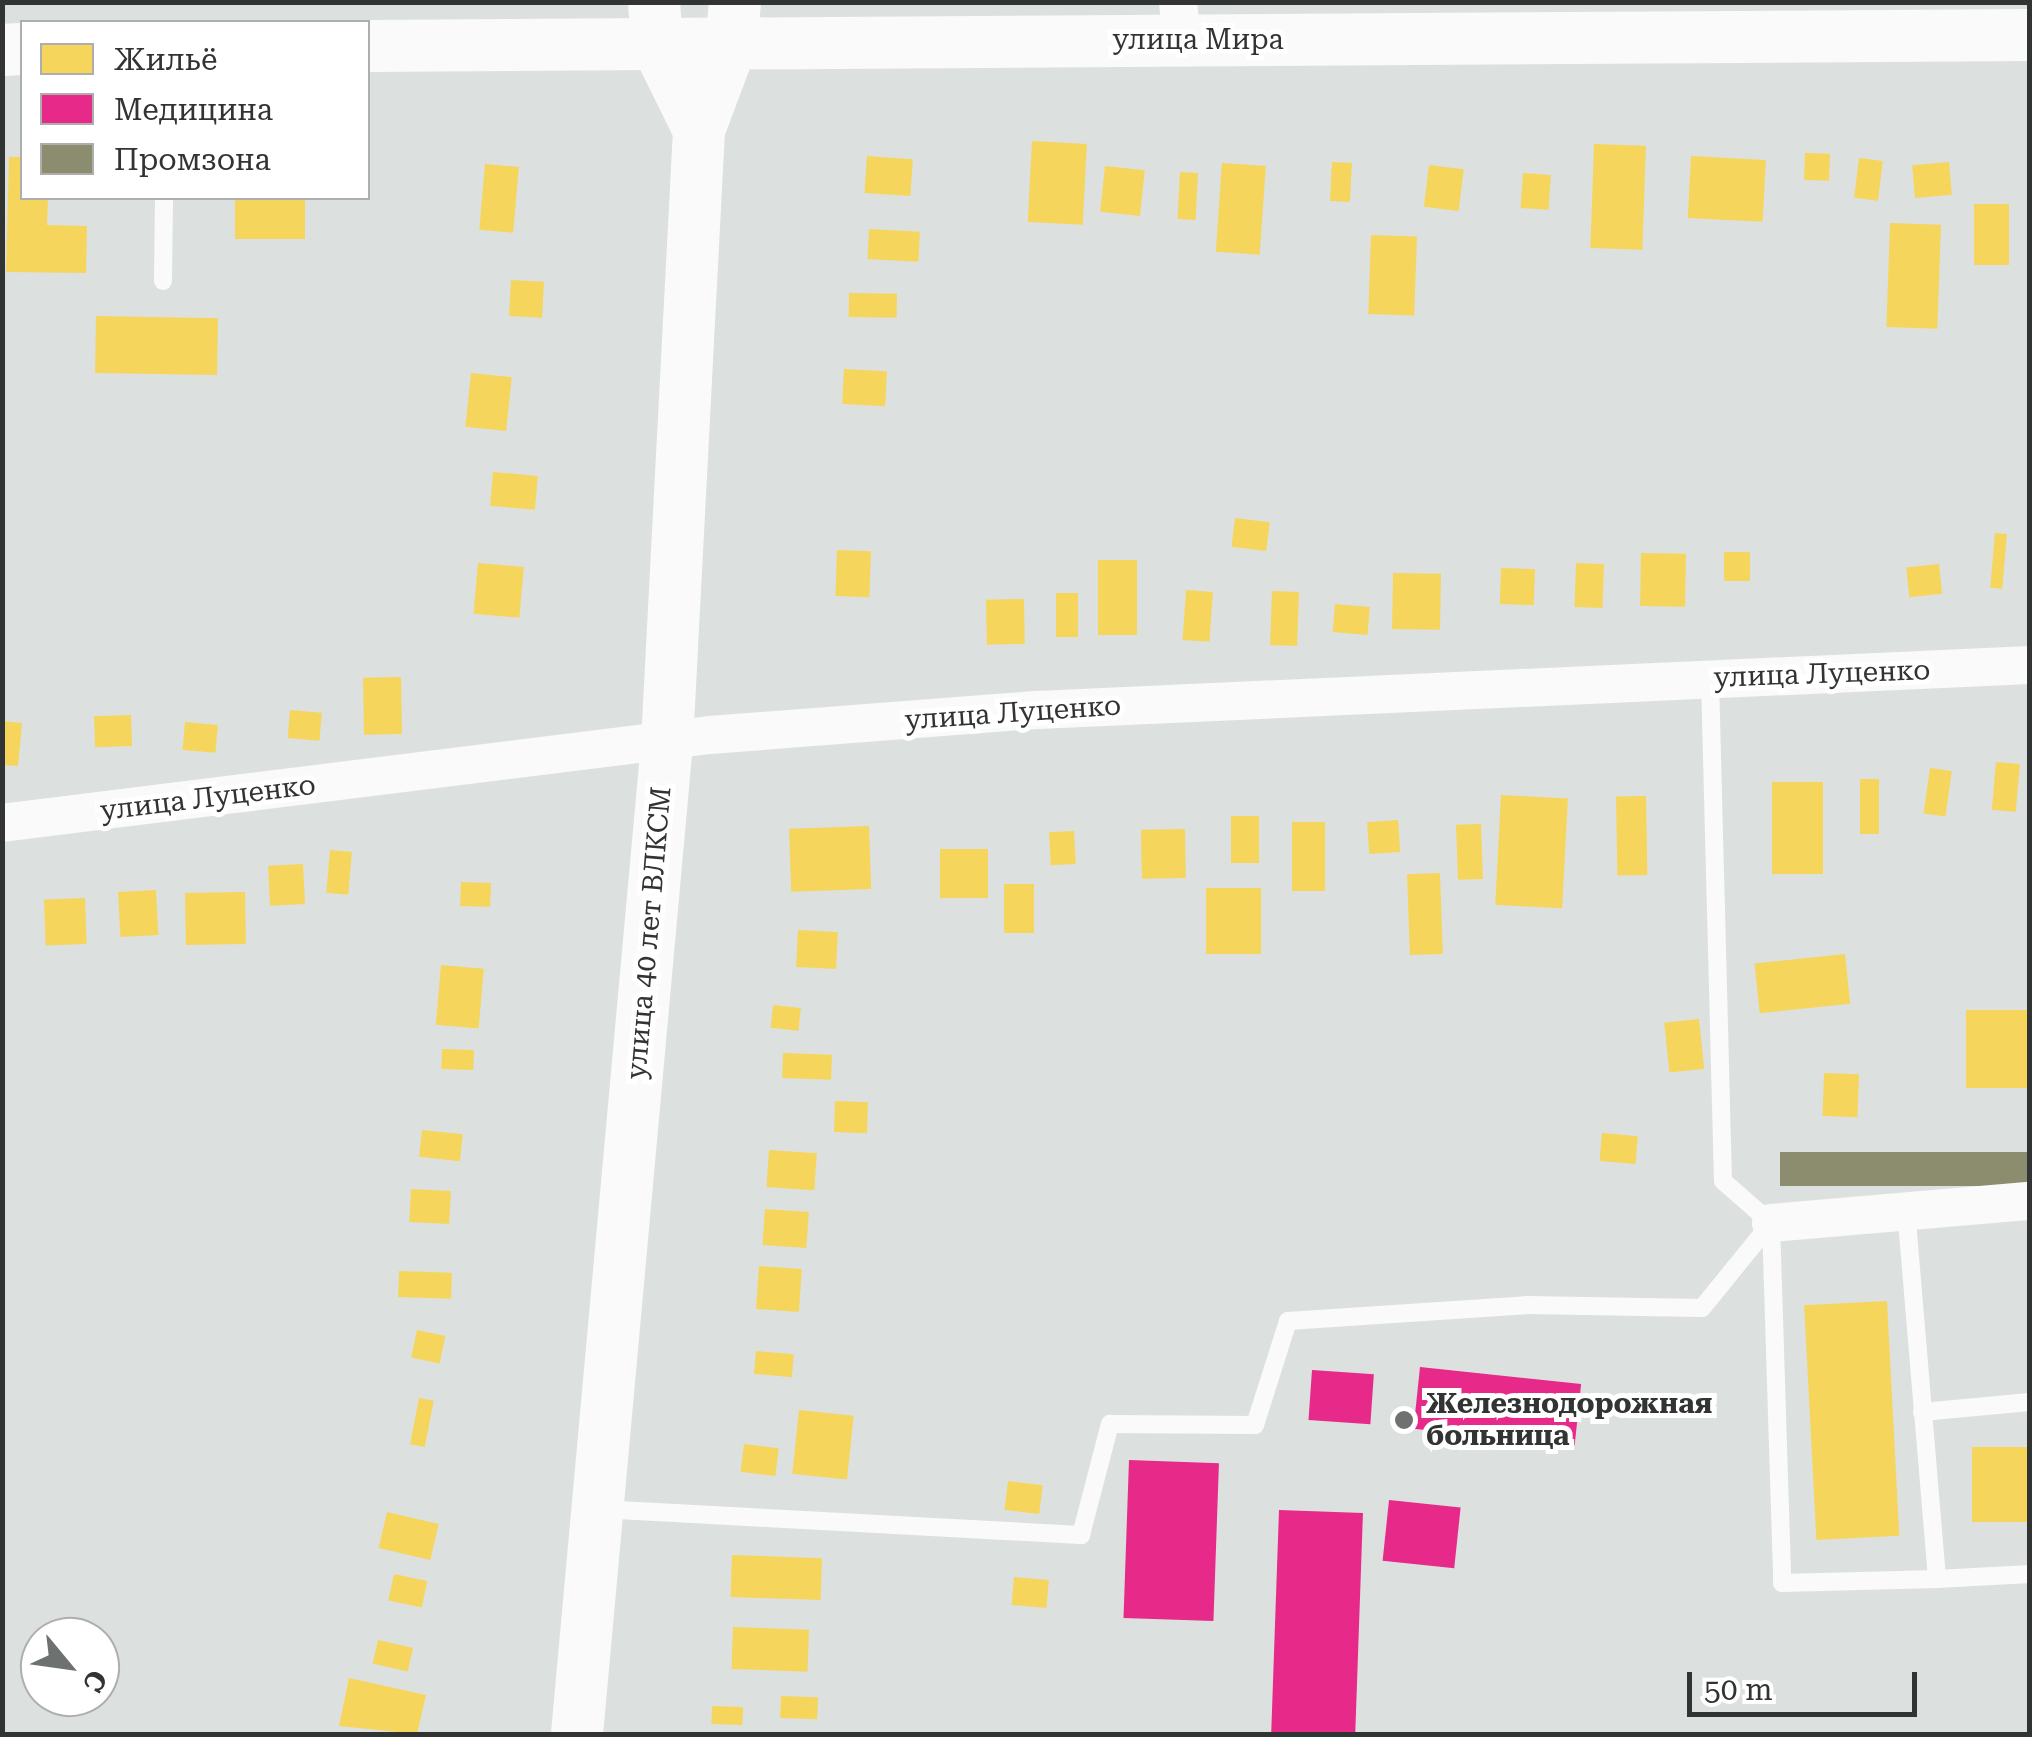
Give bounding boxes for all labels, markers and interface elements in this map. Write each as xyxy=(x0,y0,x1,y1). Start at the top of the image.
legend xyxy=(20,20,370,200)
street label: улица Мира xyxy=(1112,23,1284,57)
text: Жильё xyxy=(114,42,217,77)
text: Медицина xyxy=(114,92,273,127)
text: Промзона xyxy=(114,142,271,177)
street label: улица Луценко xyxy=(1713,653,1931,695)
street label: улица Луценко xyxy=(904,689,1122,737)
street label: улица Луценко xyxy=(98,768,318,828)
street label: улица 40 лет ВЛКСМ xyxy=(619,785,679,1081)
place label: Железнодорожная больница xyxy=(1426,1387,1712,1453)
marker: Железнодорожная больница xyxy=(1391,1407,1417,1433)
north arrow xyxy=(20,1617,120,1717)
scale bar xyxy=(1692,1652,1922,1714)
text: С xyxy=(76,1664,114,1697)
text: 50 m xyxy=(1704,1672,1773,1707)

